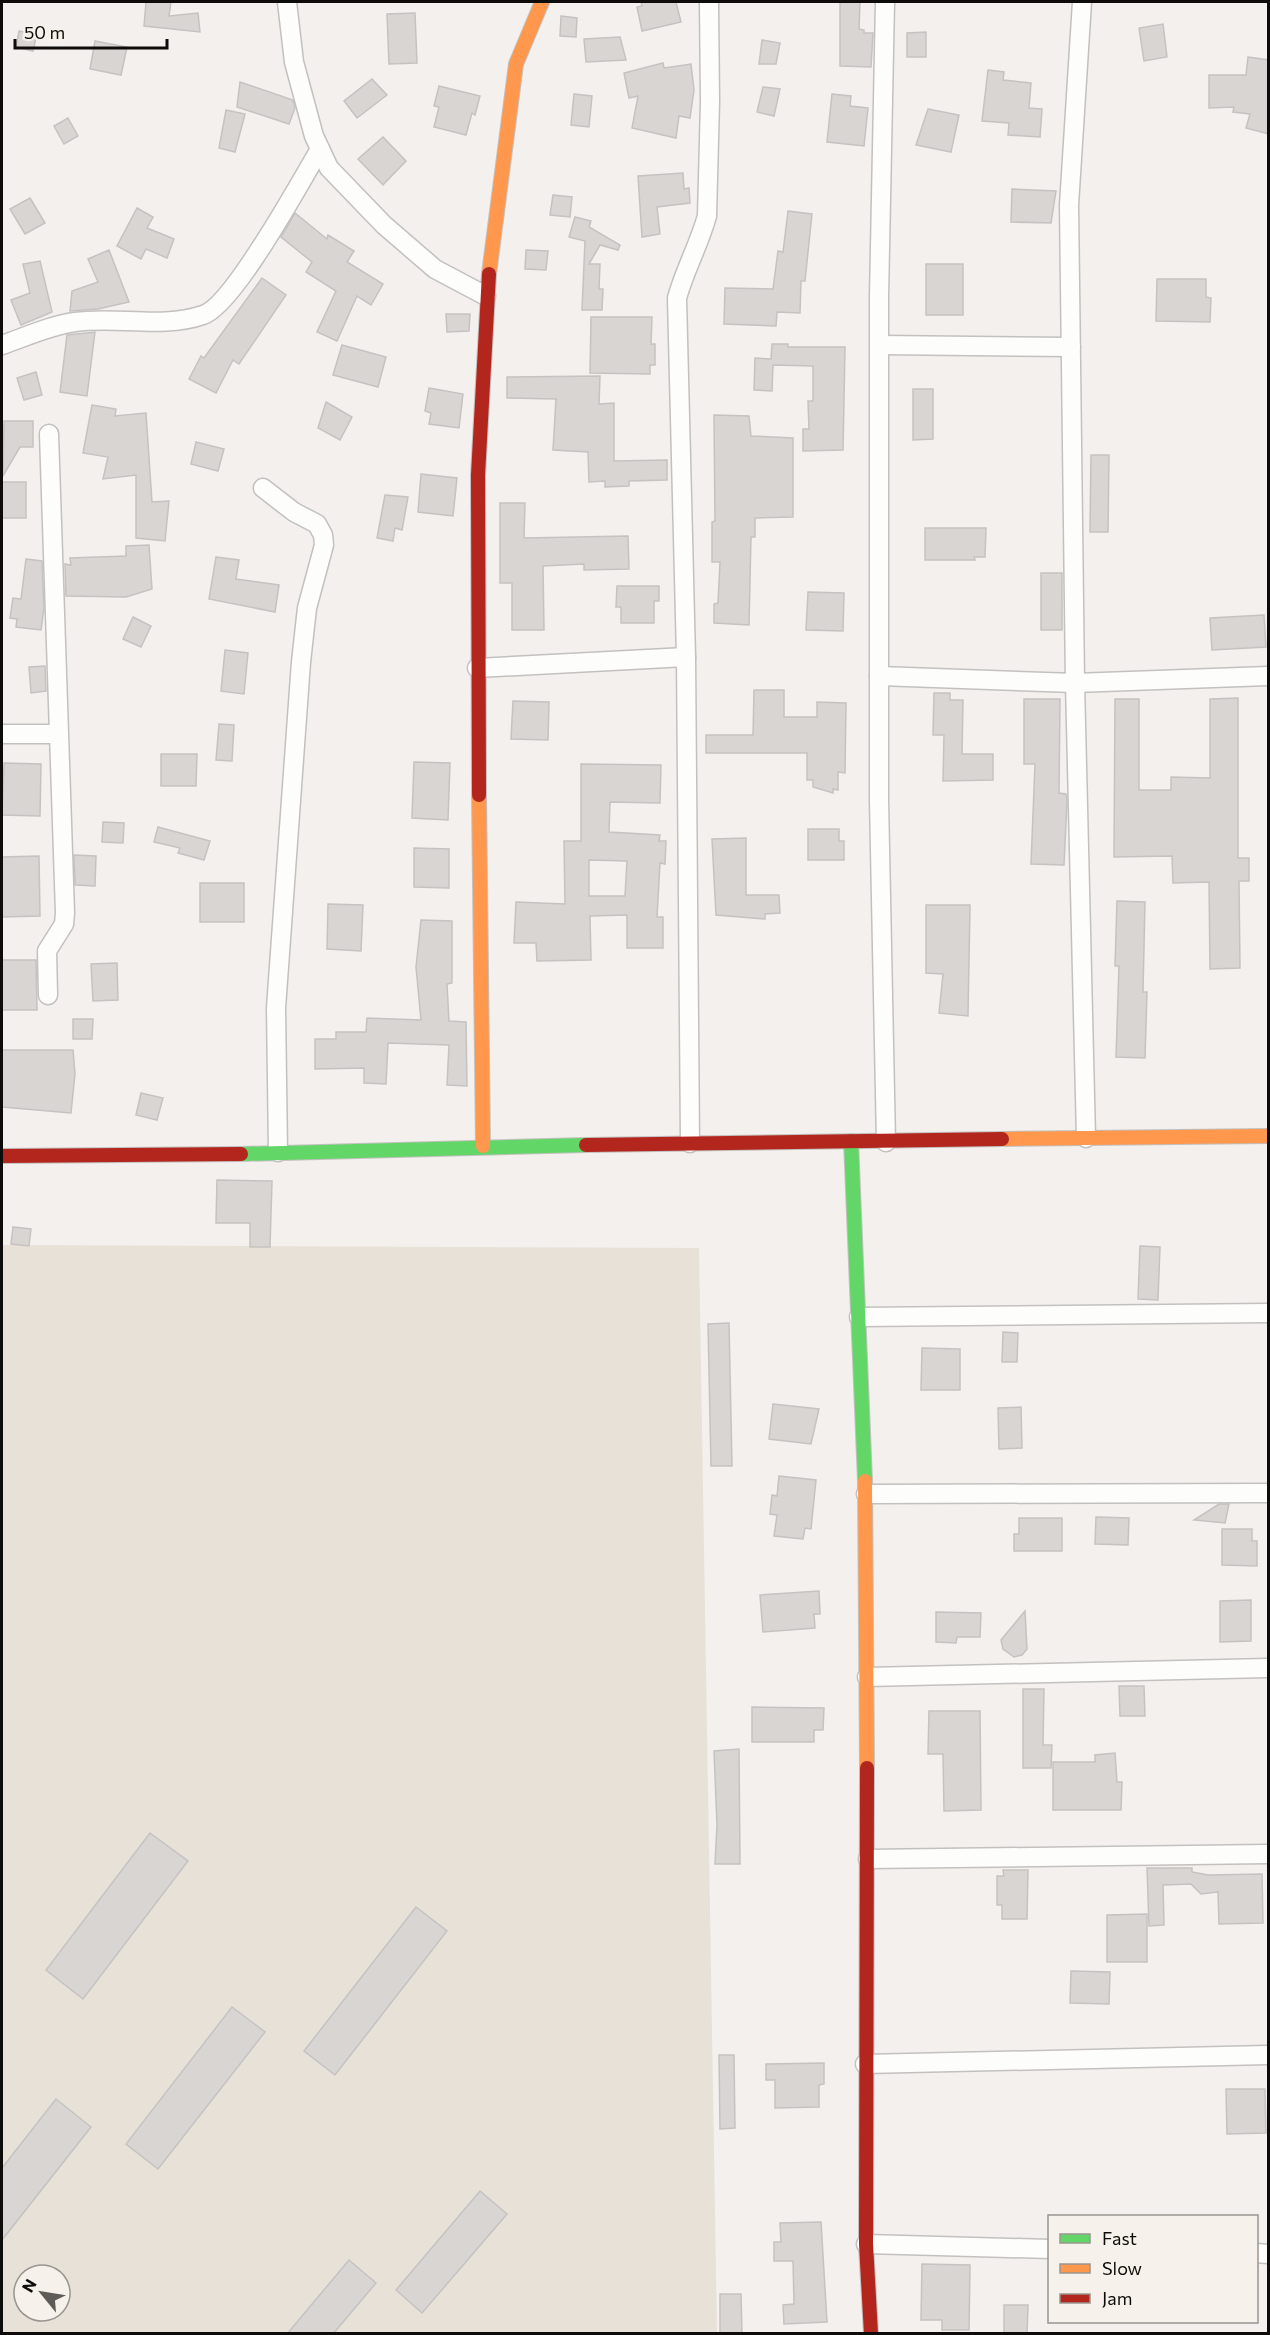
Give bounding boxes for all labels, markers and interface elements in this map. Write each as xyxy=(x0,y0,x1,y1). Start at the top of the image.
scale bar xyxy=(15,12,166,50)
text: 50 m xyxy=(24,21,65,43)
legend xyxy=(1048,2215,1258,2323)
text: Fast xyxy=(1102,2227,1137,2249)
text: Slow xyxy=(1102,2257,1142,2279)
north arrow xyxy=(12,2263,72,2323)
text: N xyxy=(17,2275,40,2295)
text: Jam xyxy=(1102,2287,1132,2309)

